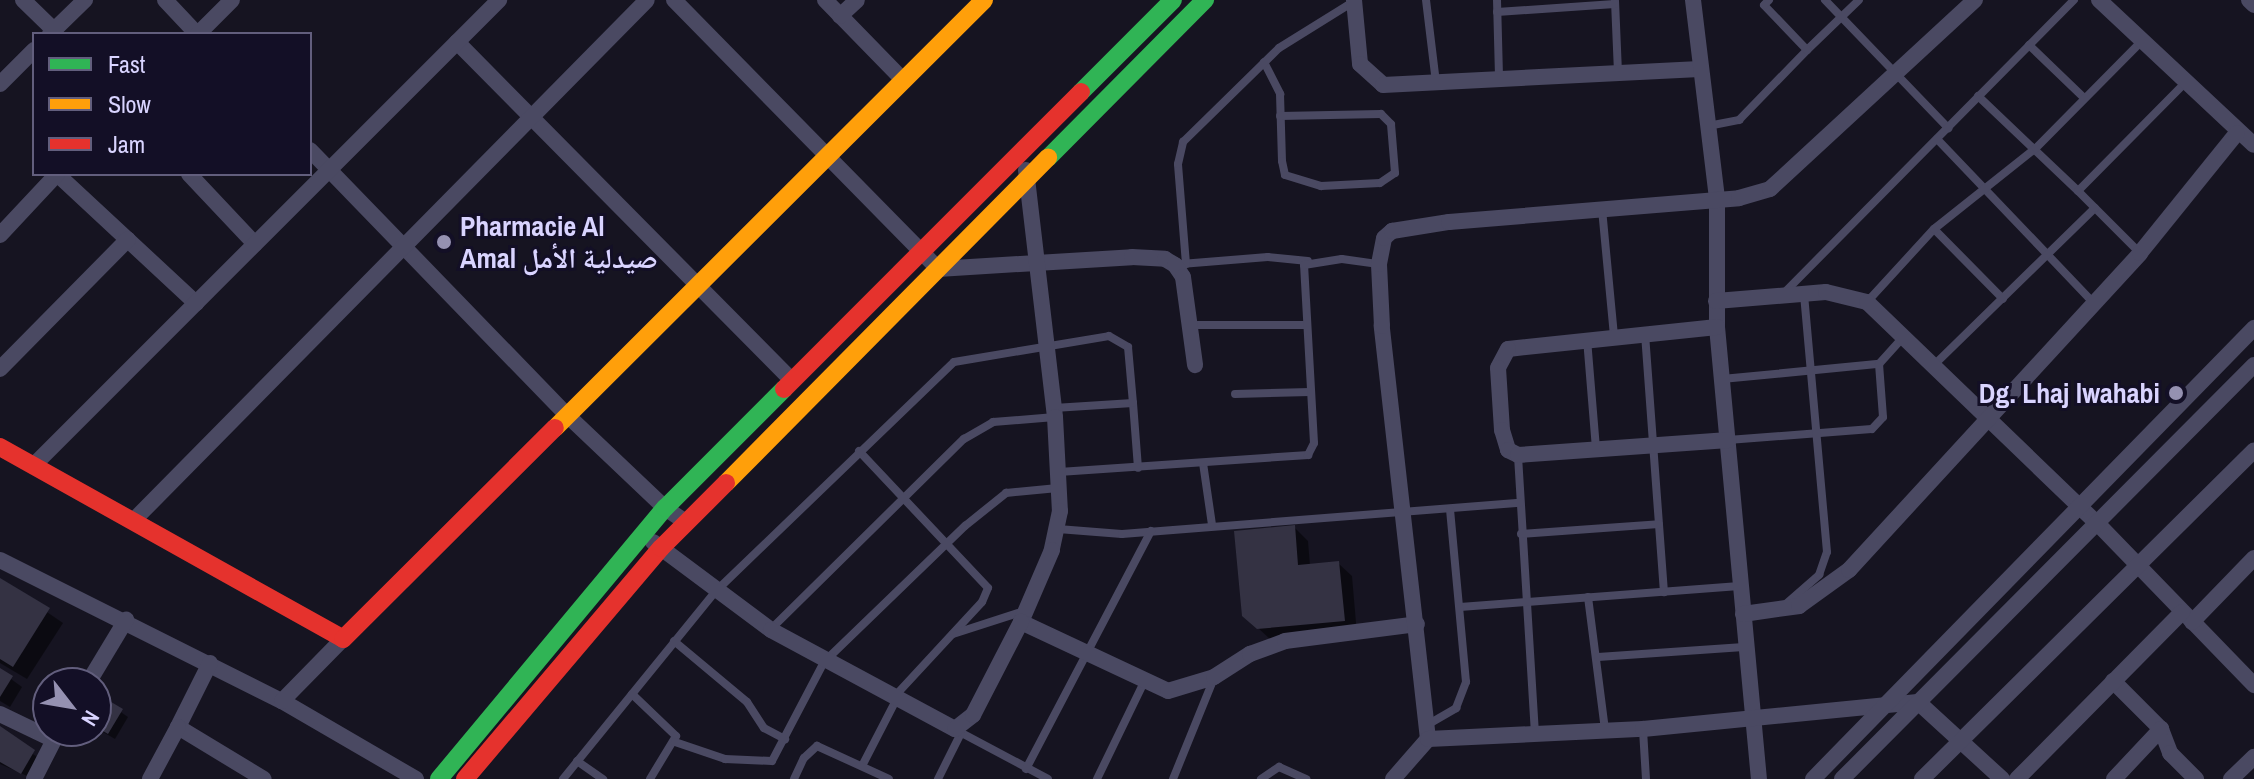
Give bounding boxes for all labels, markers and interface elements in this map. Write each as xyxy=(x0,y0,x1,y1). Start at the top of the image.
legend xyxy=(32,32,312,176)
text: Fast xyxy=(108,48,145,80)
text: Slow xyxy=(108,88,151,120)
text: Jam xyxy=(108,128,145,160)
place label: Pharmacie Al Amal صيدلية الأمل xyxy=(460,209,658,275)
marker: Pharmacie Al Amal صيدلية الأمل xyxy=(435,233,453,251)
place label: Dg. Lhaj lwahabi xyxy=(1979,376,2160,410)
marker: Dg. Lhaj lwahabi xyxy=(2167,384,2185,402)
north arrow xyxy=(32,667,112,747)
text: N xyxy=(75,705,107,732)

